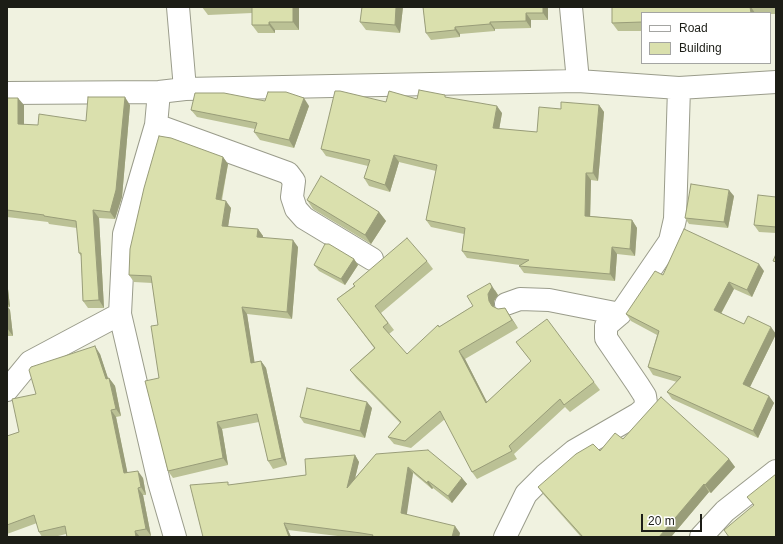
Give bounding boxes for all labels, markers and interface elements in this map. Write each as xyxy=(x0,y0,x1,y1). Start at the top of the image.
legend xyxy=(641,12,771,64)
text: Road xyxy=(679,21,708,35)
text: Building xyxy=(679,41,722,55)
scale bar xyxy=(643,506,704,532)
text: 20 m xyxy=(648,514,675,528)

